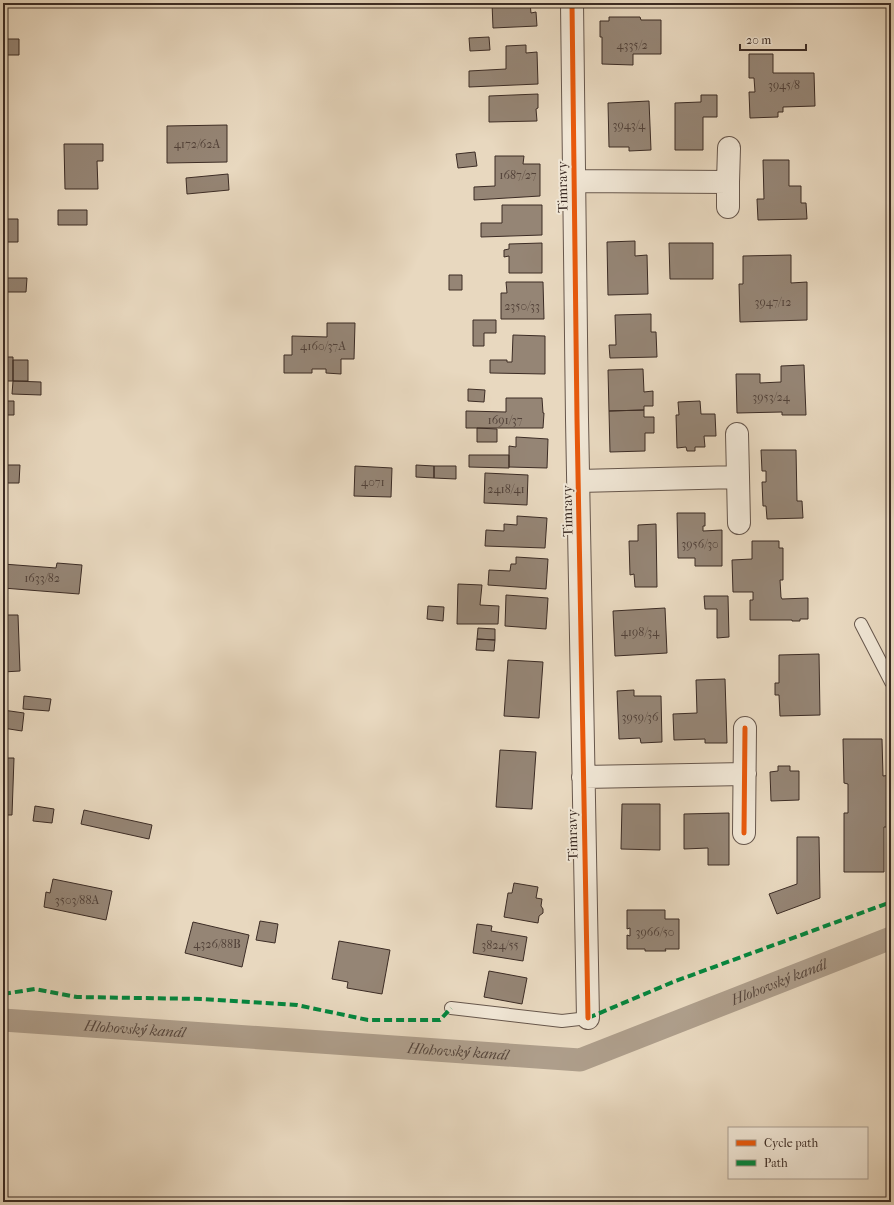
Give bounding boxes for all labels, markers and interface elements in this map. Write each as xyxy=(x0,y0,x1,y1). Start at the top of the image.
scale bar xyxy=(740,26,806,52)
text: 20 m xyxy=(746,33,771,47)
house number: 4335/2 xyxy=(616,38,648,52)
house number: 3945/8 xyxy=(768,78,800,92)
house number: 3943/4 xyxy=(613,118,646,132)
house number: 4172/62A xyxy=(174,137,221,151)
street label: Timravy xyxy=(554,160,571,213)
house number: 1687/27 xyxy=(499,168,537,182)
house number: 3947/12 xyxy=(755,295,791,309)
house number: 2350/33 xyxy=(504,299,540,313)
house number: 4160/37A xyxy=(300,339,346,353)
house number: 3953/24 xyxy=(752,390,791,404)
house number: 1691/37 xyxy=(488,413,523,427)
house number: 4071 xyxy=(361,475,385,489)
house number: 2418/41 xyxy=(487,482,525,496)
street label: Timravy xyxy=(559,484,576,537)
house number: 3956/30 xyxy=(681,537,719,551)
house number: 1633/82 xyxy=(24,571,60,585)
house number: 4198/34 xyxy=(621,625,660,639)
house number: 3959/36 xyxy=(621,710,659,724)
street label: Timravy xyxy=(564,808,581,861)
house number: 3503/88A xyxy=(55,893,99,907)
house number: 3966/50 xyxy=(636,925,674,939)
house number: 4326/88B xyxy=(193,937,241,951)
house number: 3824/55 xyxy=(481,938,519,952)
water label: Hlohovský kanál xyxy=(727,954,832,1009)
water label: Hlohovský kanál xyxy=(82,1017,188,1042)
water label: Hlohovský kanál xyxy=(406,1039,512,1064)
legend xyxy=(728,1127,868,1179)
text: Cycle path xyxy=(764,1136,819,1150)
text: Path xyxy=(764,1156,788,1170)

